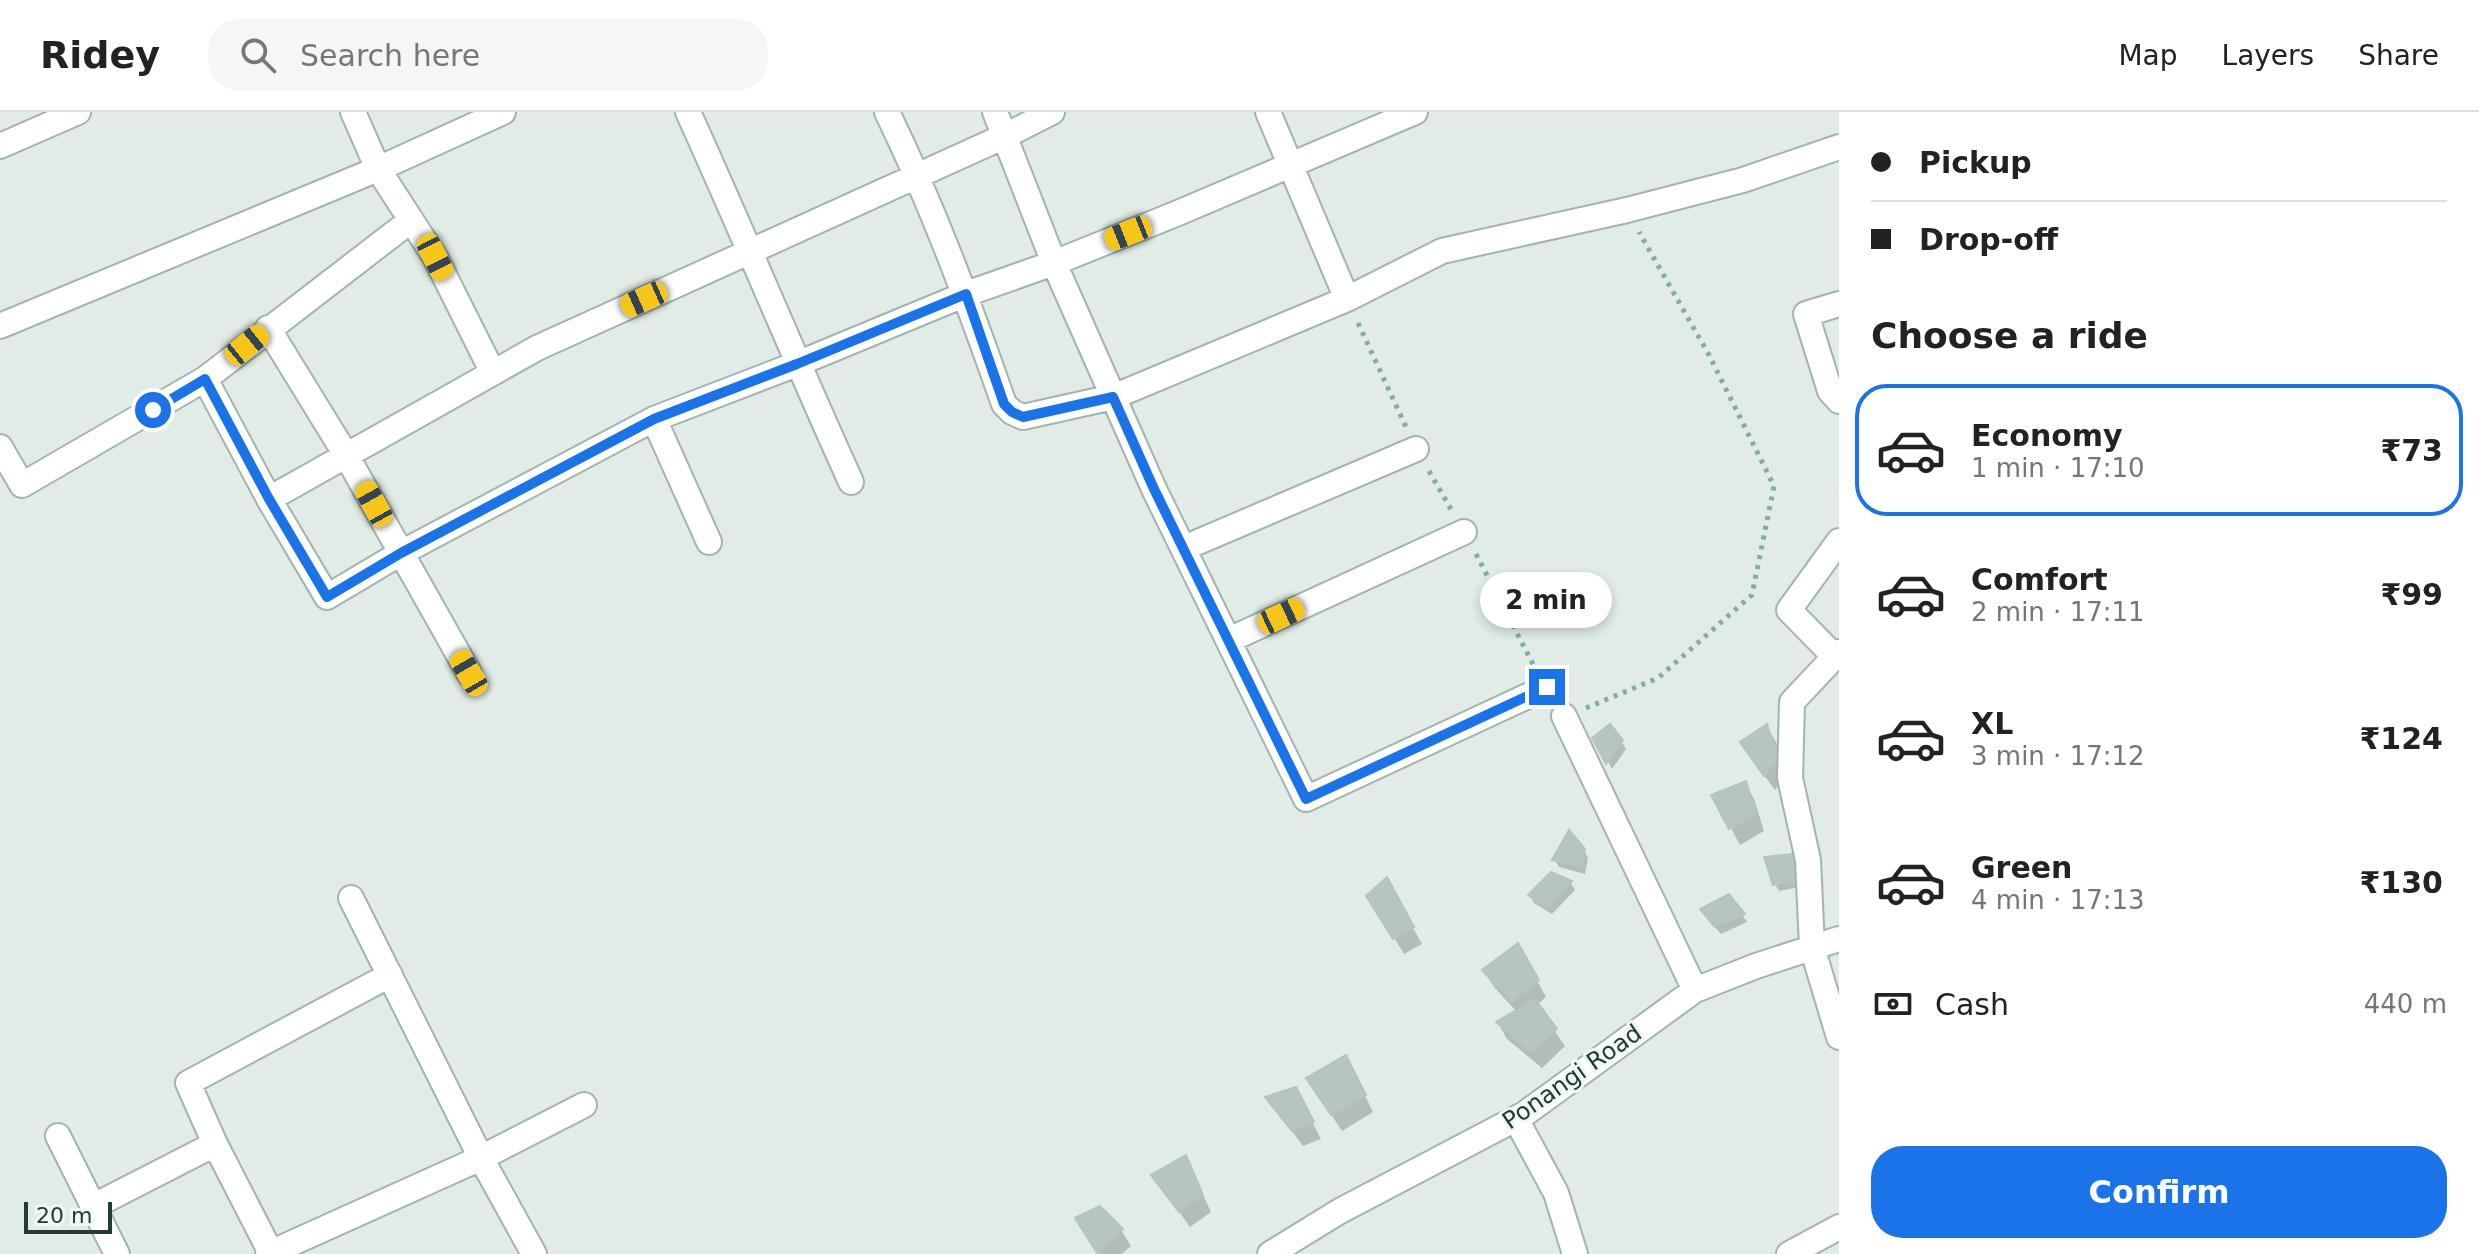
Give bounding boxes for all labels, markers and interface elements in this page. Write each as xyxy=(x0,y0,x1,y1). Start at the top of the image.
search box xyxy=(208,19,768,91)
text: Ridey xyxy=(40,33,160,77)
icon: search xyxy=(236,33,280,77)
text: Search here xyxy=(300,38,480,73)
text: Map xyxy=(2118,39,2178,72)
text: Layers xyxy=(2222,39,2314,72)
text: Share xyxy=(2358,39,2439,72)
text: Pickup xyxy=(1919,145,2032,180)
car xyxy=(1101,213,1155,253)
text: Drop-off xyxy=(1919,222,2058,257)
car xyxy=(413,230,457,284)
car xyxy=(617,278,671,320)
text: Choose a ride xyxy=(1871,315,2148,356)
car xyxy=(221,321,273,369)
route start xyxy=(135,392,171,428)
icon: car xyxy=(1875,414,1947,486)
text: Economy xyxy=(1971,418,2123,453)
text: ₹73 xyxy=(2380,433,2443,468)
text: 1 min · 17:10 xyxy=(1971,453,2145,483)
car xyxy=(352,477,396,531)
icon: car xyxy=(1875,558,1947,630)
text: Comfort xyxy=(1971,562,2108,597)
callout: 2 min xyxy=(1481,571,1613,627)
text: ₹99 xyxy=(2380,577,2443,612)
text: 2 min xyxy=(1505,585,1587,615)
car xyxy=(1254,595,1308,637)
text: 2 min · 17:11 xyxy=(1971,597,2145,627)
car xyxy=(447,646,491,700)
route end xyxy=(1529,669,1565,705)
icon: car xyxy=(1875,702,1947,774)
text: XL xyxy=(1971,706,2013,741)
text: ₹124 xyxy=(2360,721,2443,756)
text: 3 min · 17:12 xyxy=(1971,741,2145,771)
icon: car xyxy=(1875,846,1947,918)
text: Green xyxy=(1971,850,2072,885)
text: ₹130 xyxy=(2360,865,2443,900)
text: 4 min · 17:13 xyxy=(1971,885,2145,915)
icon: cash xyxy=(1871,982,1915,1026)
text: Cash xyxy=(1935,987,2009,1022)
text: 440 m xyxy=(2364,989,2447,1019)
street label: Ponangi Road xyxy=(1497,1019,1647,1135)
button: Confirm xyxy=(1871,1146,2447,1238)
scale bar xyxy=(24,1198,112,1234)
text: 20 m xyxy=(36,1203,92,1228)

